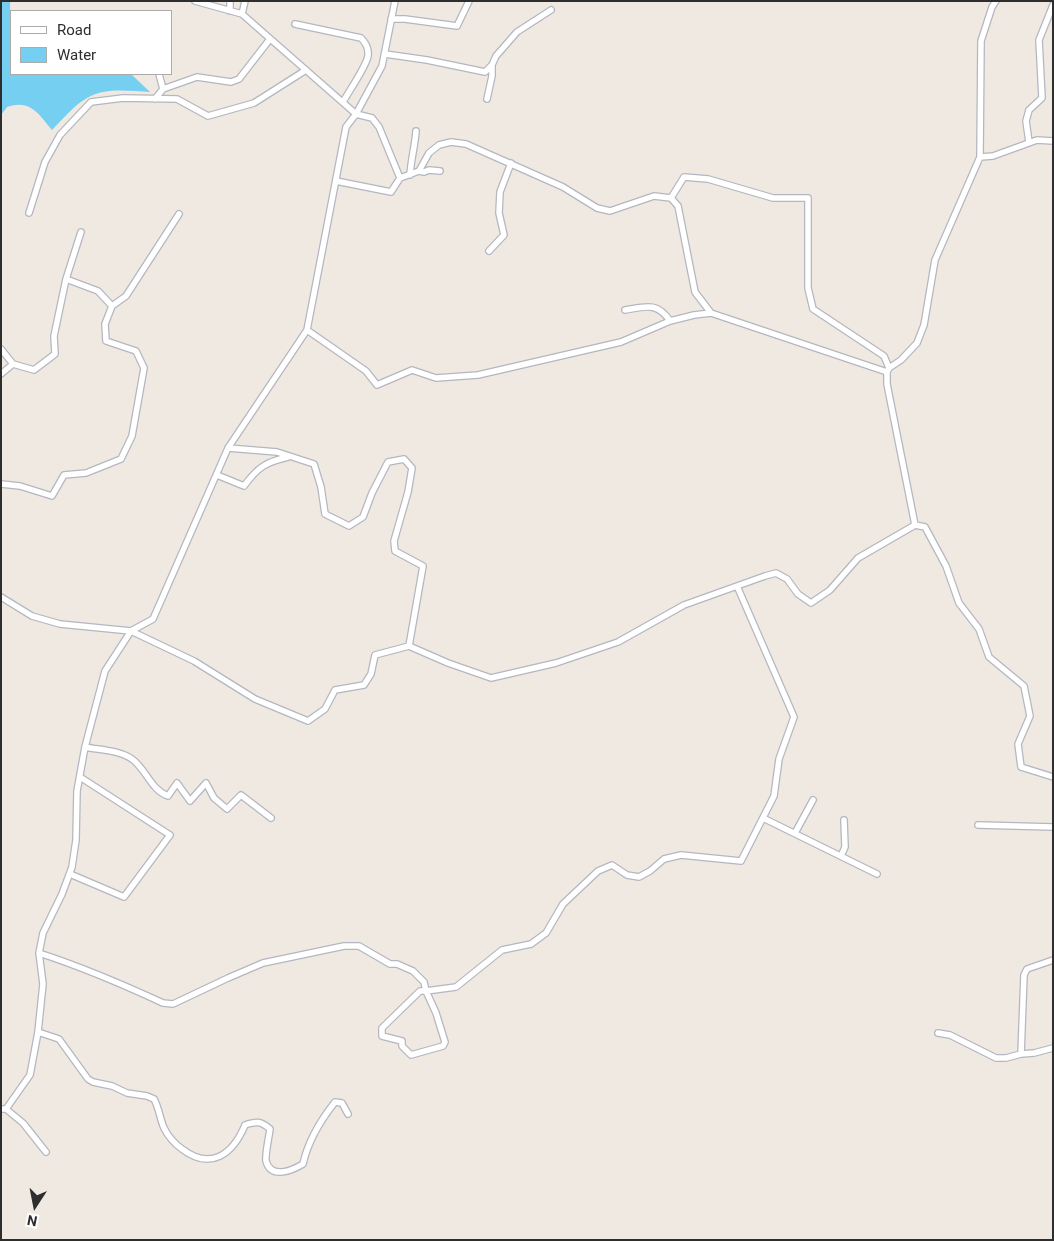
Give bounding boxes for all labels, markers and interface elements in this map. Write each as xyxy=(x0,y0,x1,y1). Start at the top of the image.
legend xyxy=(10,10,172,75)
text: Road xyxy=(57,21,91,39)
text: Water xyxy=(57,46,96,64)
north arrow xyxy=(10,1181,60,1231)
text: N xyxy=(26,1212,39,1230)

